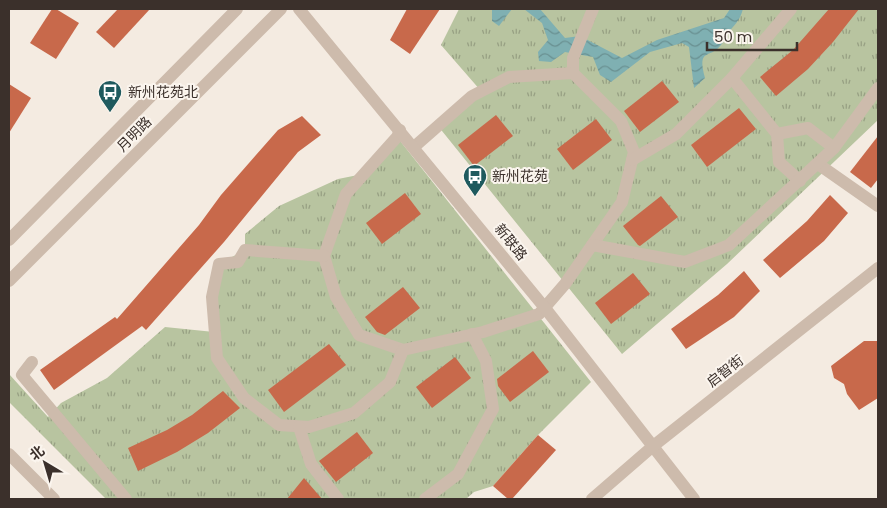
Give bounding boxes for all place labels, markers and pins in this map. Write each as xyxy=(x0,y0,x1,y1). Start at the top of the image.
bus stop icon: 新州花苑北 xyxy=(97,79,123,113)
place label: 新州花苑北 xyxy=(128,82,198,102)
bus stop icon: 新州花苑 xyxy=(462,163,488,197)
place label: 新州花苑 xyxy=(492,166,548,186)

